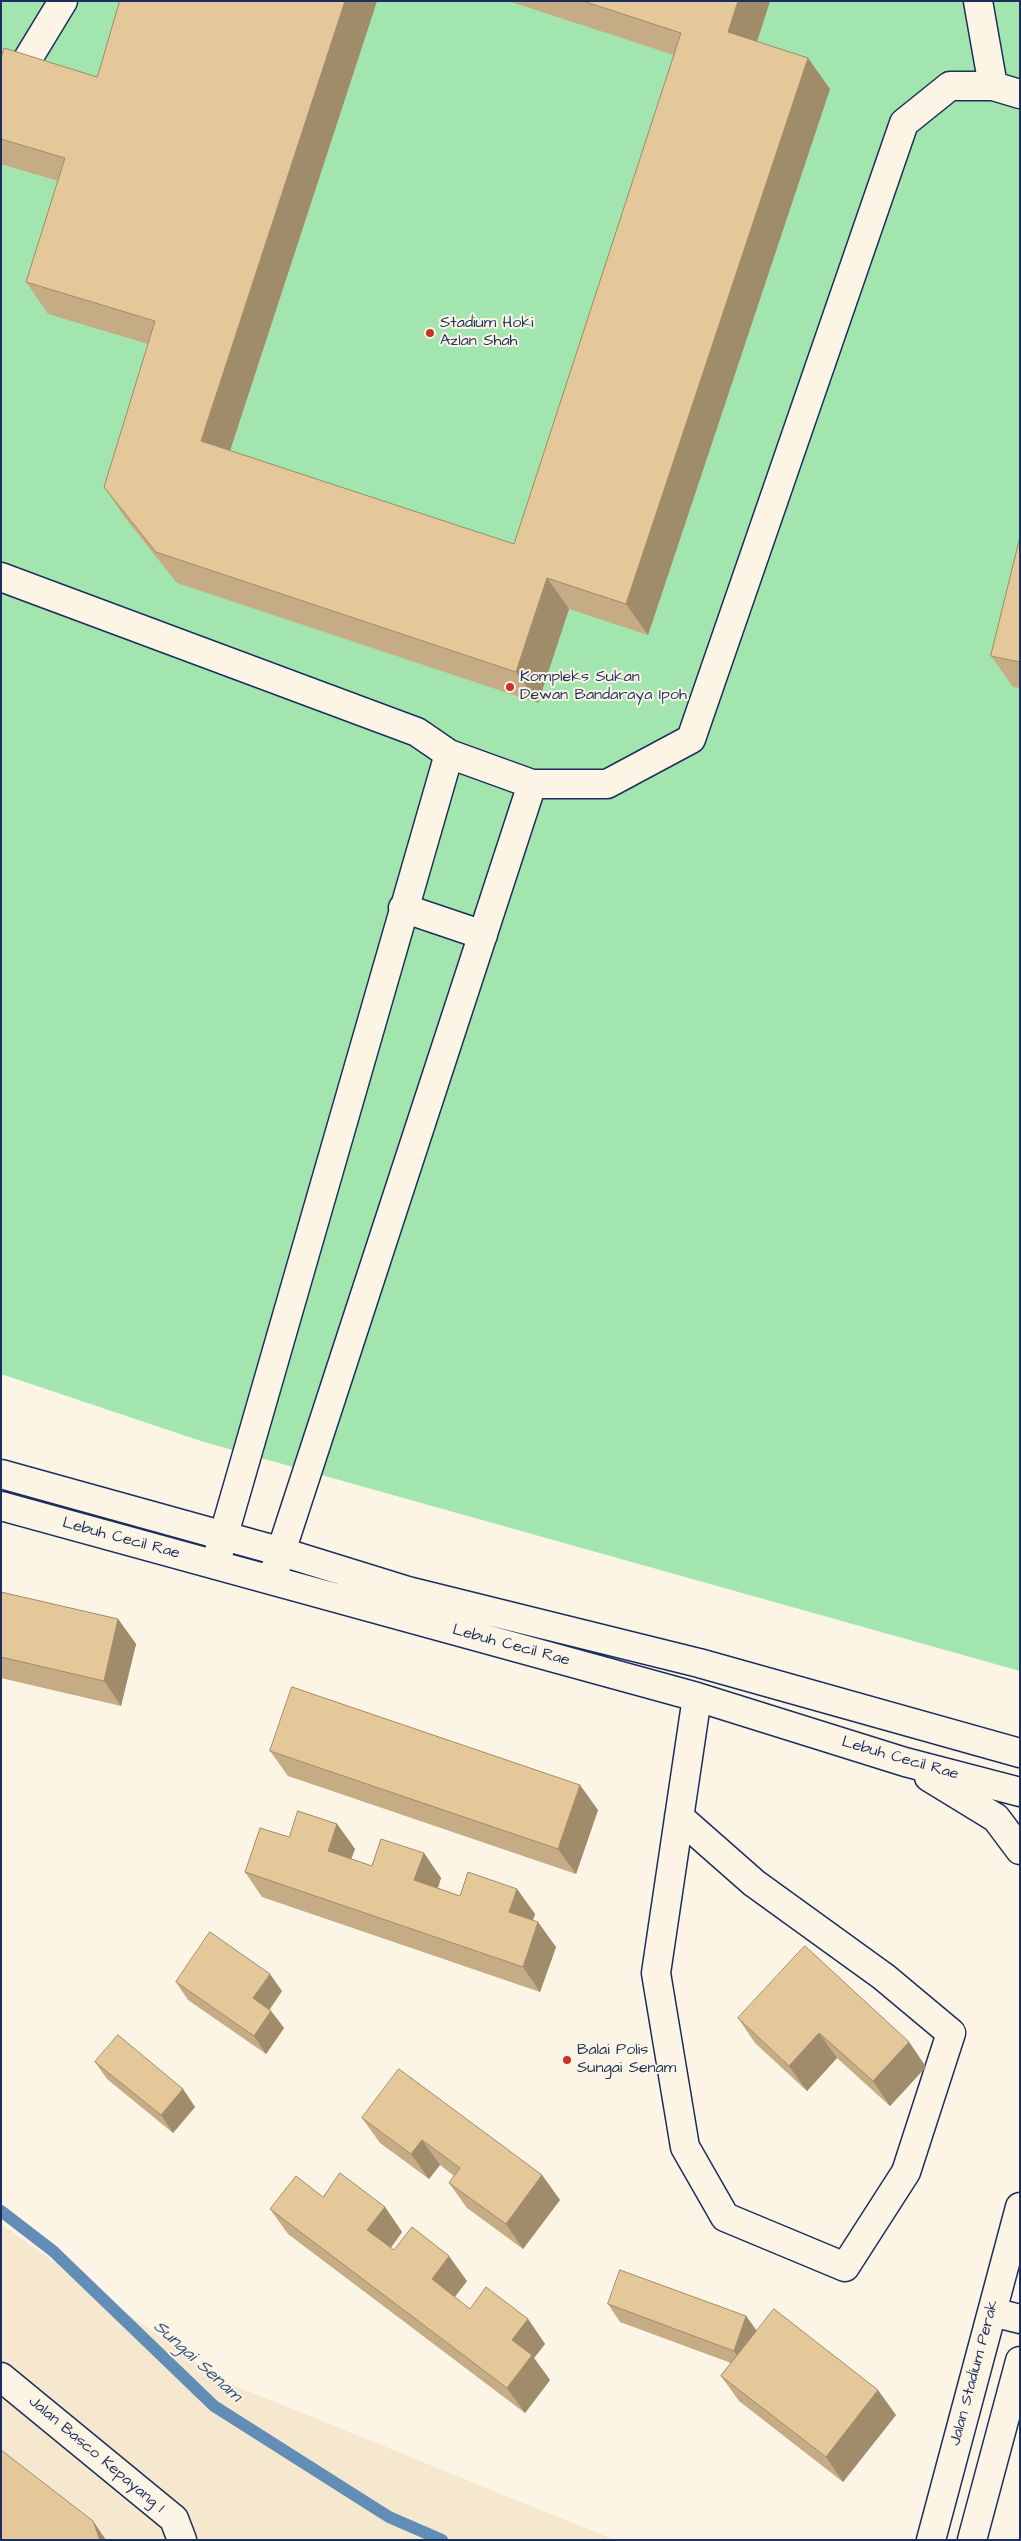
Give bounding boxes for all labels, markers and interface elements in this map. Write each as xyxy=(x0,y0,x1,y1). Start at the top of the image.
place label: Stadium Hoki Azlan Shah xyxy=(440,314,533,352)
marker: Stadium Hoki Azlan Shah xyxy=(424,327,436,339)
place label: Kompleks Sukan Dewan Bandaraya Ipoh xyxy=(520,668,687,706)
marker: Kompleks Sukan Dewan Bandaraya Ipoh xyxy=(504,681,516,693)
street label: Lebuh Cecil Rae xyxy=(60,1514,182,1564)
street label: Lebuh Cecil Rae xyxy=(450,1621,572,1671)
street label: Lebuh Cecil Rae xyxy=(839,1733,961,1785)
place label: Balai Polis Sungai Senam xyxy=(577,2041,676,2079)
marker: Balai Polis Sungai Senam xyxy=(561,2054,573,2066)
street label: Jalan Stadium Perak xyxy=(946,2298,1004,2448)
water label: Sungai Senam xyxy=(148,2317,246,2407)
street label: Jalan Basco Kepayang 1 xyxy=(24,2392,168,2518)

